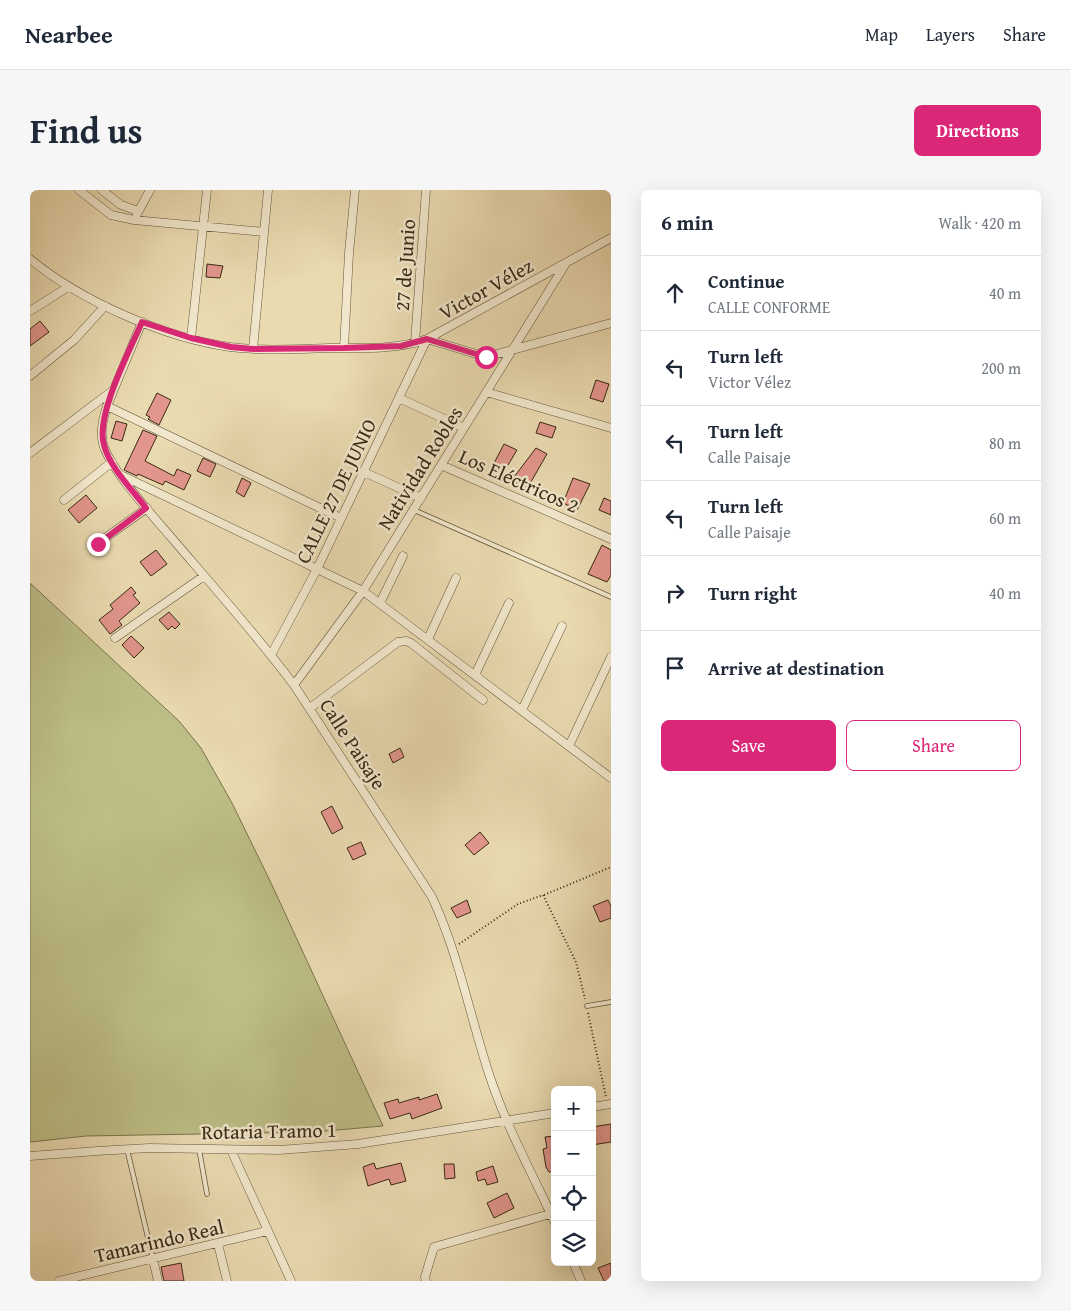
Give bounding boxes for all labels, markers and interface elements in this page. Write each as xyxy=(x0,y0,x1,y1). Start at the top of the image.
text: Nearbee xyxy=(25,17,113,52)
text: Map xyxy=(865,21,898,48)
text: Layers xyxy=(926,21,975,48)
text: Share xyxy=(1003,21,1046,48)
text: Find us xyxy=(30,105,143,156)
button: Directions xyxy=(914,105,1041,156)
text: 6 min xyxy=(661,207,713,238)
text: Walk · 420 m xyxy=(938,211,1021,235)
street label: 27 de Junio xyxy=(387,218,422,312)
street label: Victor Vélez xyxy=(433,251,538,326)
text: Continue xyxy=(708,267,785,295)
icon: ahead xyxy=(661,279,689,307)
text: 40 m xyxy=(989,281,1021,305)
text: CALLE CONFORME xyxy=(708,295,830,319)
text: Turn left xyxy=(708,342,783,370)
route start xyxy=(475,346,498,369)
icon: left xyxy=(661,354,689,382)
text: 200 m xyxy=(981,356,1021,380)
text: Victor Vélez xyxy=(708,370,791,394)
street label: Natividad Robles xyxy=(370,400,469,535)
street label: CALLE 27 DE JUNIO xyxy=(288,414,383,568)
text: Turn left xyxy=(708,417,783,445)
icon: left xyxy=(661,429,689,457)
text: 80 m xyxy=(989,431,1021,455)
street label: Los Eléctricos 2 xyxy=(455,441,584,520)
text: Calle Paisaje xyxy=(708,445,791,469)
text: Turn left xyxy=(708,492,783,520)
icon: left xyxy=(661,504,689,532)
text: 60 m xyxy=(989,506,1021,530)
text: Calle Paisaje xyxy=(708,520,791,544)
route end xyxy=(87,533,110,556)
icon: right xyxy=(661,579,689,607)
text: Turn right xyxy=(708,579,797,607)
text: 40 m xyxy=(989,581,1021,605)
icon: arrive xyxy=(661,654,689,682)
text: Arrive at destination xyxy=(708,654,884,682)
street label: Calle Paisaje xyxy=(313,693,394,795)
button: Save xyxy=(661,720,836,771)
button: Share xyxy=(846,720,1021,771)
map controls xyxy=(551,1086,596,1266)
button: + xyxy=(551,1086,596,1131)
street label: Rotaria Tramo 1 xyxy=(201,1115,337,1146)
button: − xyxy=(551,1131,596,1176)
button: locate xyxy=(551,1176,596,1221)
street label: Tamarindo Real xyxy=(91,1211,227,1269)
button: layers xyxy=(551,1221,596,1266)

